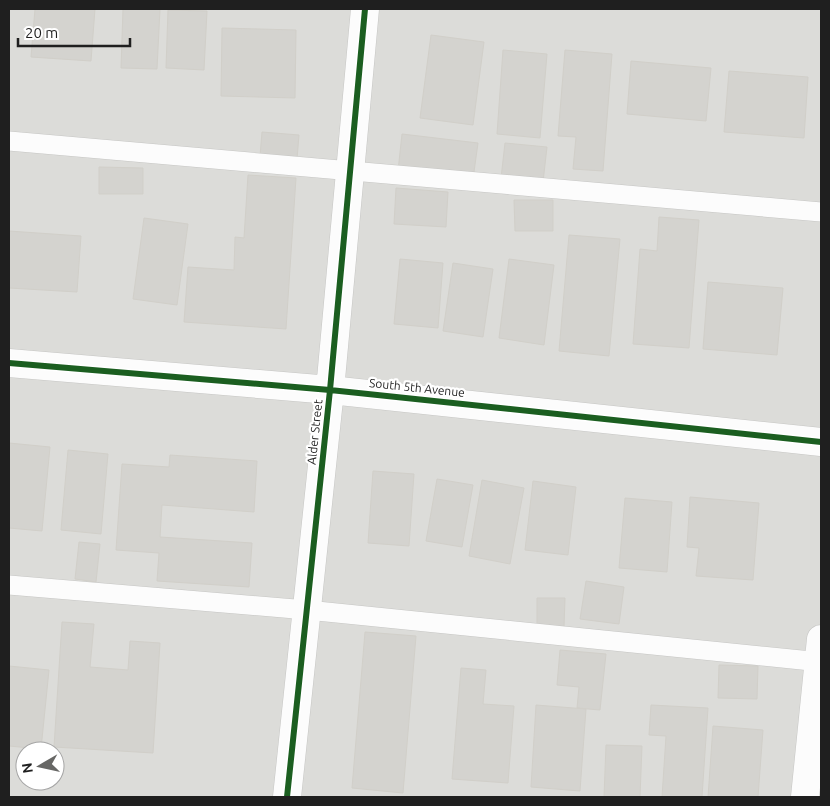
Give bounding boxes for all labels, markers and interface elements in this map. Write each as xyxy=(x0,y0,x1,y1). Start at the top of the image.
scale bar xyxy=(18,15,130,47)
text: 20 m xyxy=(25,24,58,41)
street label: South 5th Avenue xyxy=(369,376,465,399)
street label: Alder Street xyxy=(305,398,324,465)
north arrow xyxy=(15,741,65,791)
text: N xyxy=(18,762,36,774)

